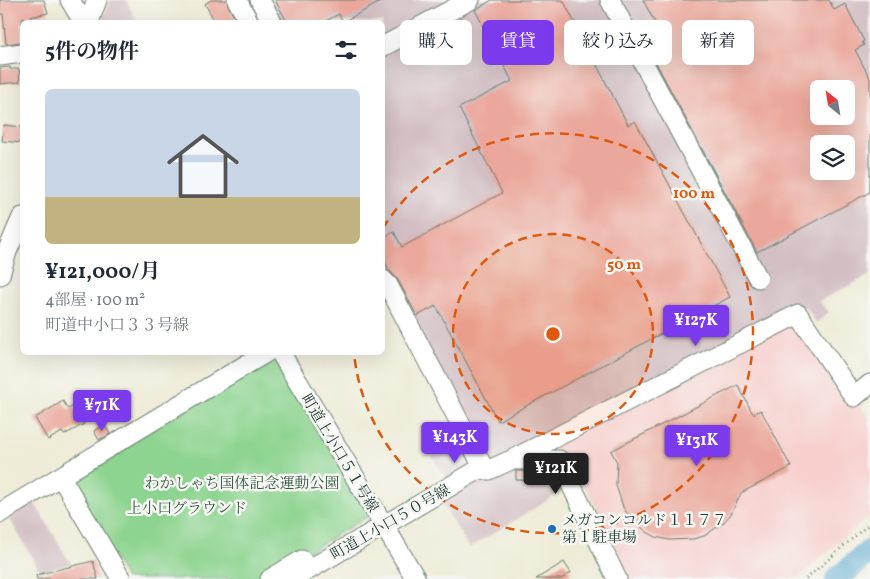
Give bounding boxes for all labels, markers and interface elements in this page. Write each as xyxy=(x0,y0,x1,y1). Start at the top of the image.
chip: 購入 xyxy=(400,20,472,65)
chip: 賃貸 xyxy=(482,20,554,65)
chip: 絞り込み xyxy=(564,20,672,65)
chip: 新着 xyxy=(682,20,754,65)
icon: filters xyxy=(332,36,360,64)
text: 5件の物件 xyxy=(45,38,139,67)
north arrow xyxy=(810,80,855,125)
map controls xyxy=(810,80,855,180)
icon: home xyxy=(158,121,248,211)
button: layers xyxy=(810,135,855,180)
text: 100 m xyxy=(673,184,716,205)
text: 50 m xyxy=(607,255,641,276)
text: ¥121,000/月 xyxy=(45,258,160,287)
text: 4部屋 · 100 m² xyxy=(45,290,145,312)
pin: ¥127K xyxy=(661,304,731,347)
text: ¥127K xyxy=(674,310,718,332)
text: 町道中小口３３号線 xyxy=(45,315,189,337)
centre of rings xyxy=(544,325,562,343)
pin: ¥71K xyxy=(72,390,132,432)
street label: 町道上小口５１号線 xyxy=(295,390,382,517)
text: ¥71K xyxy=(84,395,120,417)
pin: ¥143K xyxy=(420,422,490,464)
pin: ¥131K xyxy=(662,424,732,467)
text: ¥143K xyxy=(432,427,478,449)
text: ¥131K xyxy=(676,430,718,452)
pin: ¥121K xyxy=(521,452,591,495)
text: ¥121K xyxy=(535,458,577,480)
park label: わかしゃち国体記念運動公園 xyxy=(144,474,340,495)
street label: 町道上小口５０号線 xyxy=(327,480,454,566)
park label: 上小口グラウンド xyxy=(127,499,247,520)
place label: メガコンコルド１１７７ 第１駐車場 xyxy=(562,511,727,549)
marker: メガコンコルド１１７７ 第１駐車場 xyxy=(546,523,558,535)

